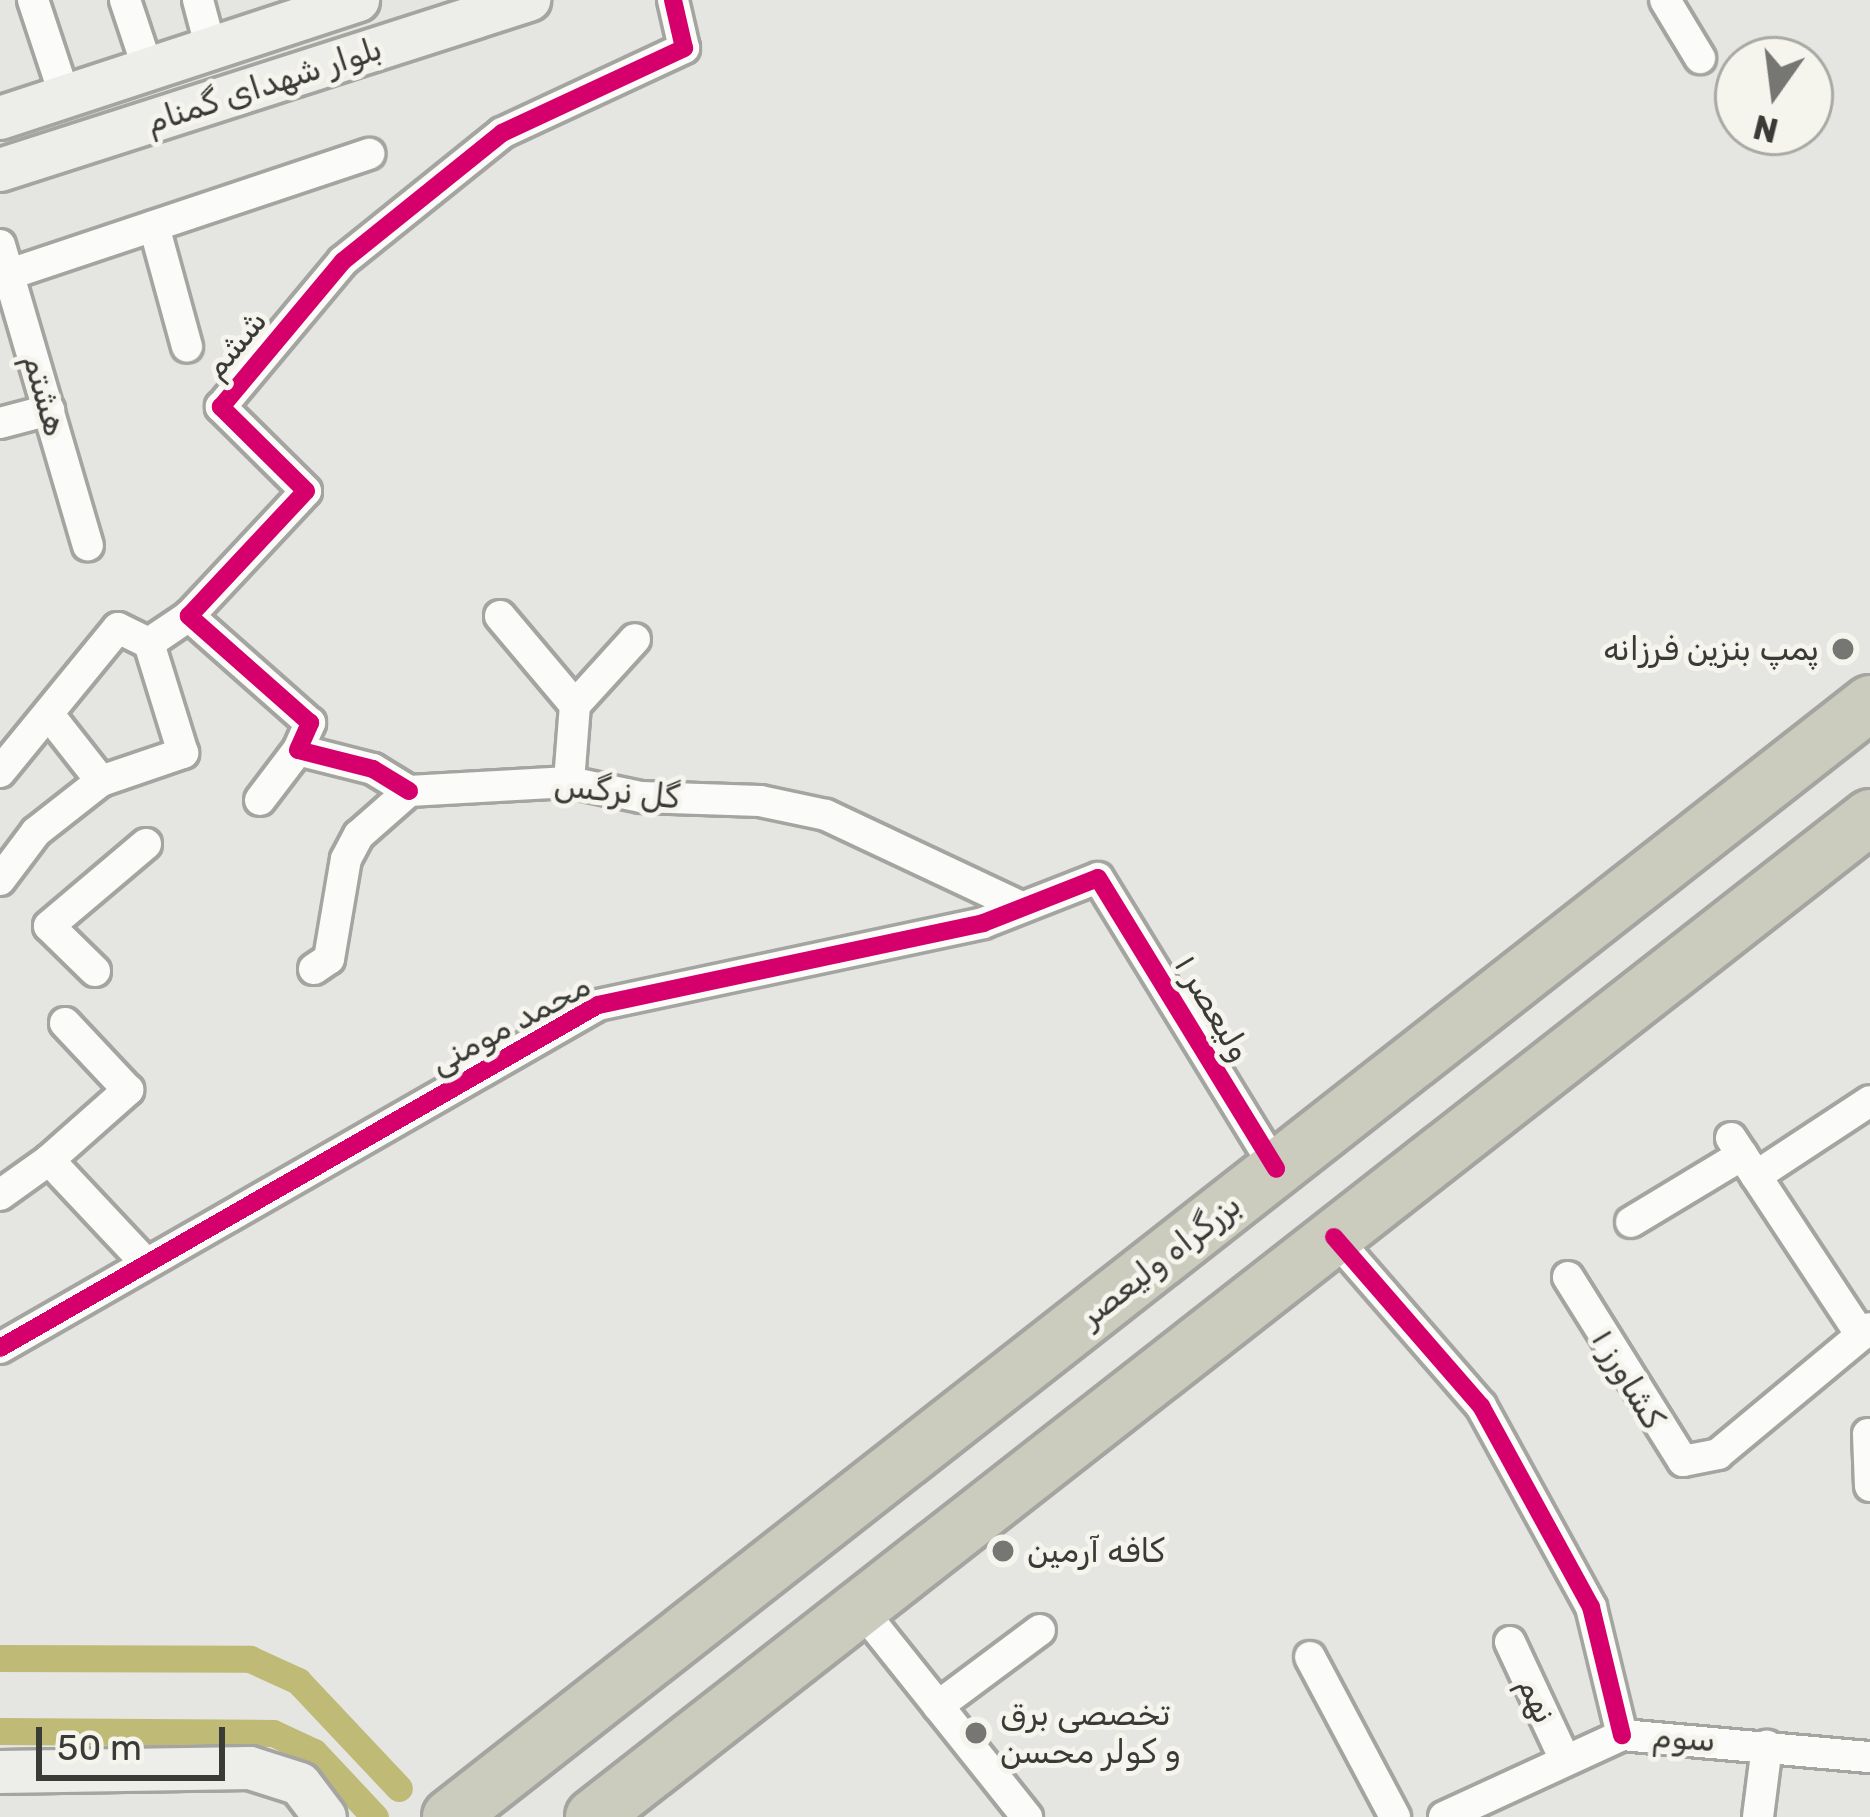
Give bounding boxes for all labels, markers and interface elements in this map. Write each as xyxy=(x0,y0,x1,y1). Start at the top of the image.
street label: بلوار شهدای گمنام xyxy=(141,28,387,142)
north arrow xyxy=(1714,36,1834,156)
text: N xyxy=(1750,107,1782,150)
street label: ششم xyxy=(195,302,275,386)
street label: هشتم xyxy=(15,350,75,440)
place label: پمپ بنزین فرزانه xyxy=(1603,629,1819,669)
marker: پمپ بنزین فرزانه xyxy=(1830,636,1856,662)
street label: گل نرگس xyxy=(552,765,682,817)
street label: ولیعصر ۱ xyxy=(1166,948,1260,1068)
street label: محمد مومنی xyxy=(423,965,597,1083)
street label: بزرگراه ولیعصر xyxy=(1072,1185,1248,1335)
street label: کشاورز ۱ xyxy=(1583,1322,1673,1436)
place label: کافه آرمین xyxy=(1027,1531,1165,1571)
marker: کافه آرمین xyxy=(990,1538,1016,1564)
street label: نهم xyxy=(1509,1671,1565,1729)
place label: تخصصی برق و کولر محسن xyxy=(1000,1694,1181,1772)
scale bar xyxy=(42,1703,231,1777)
street label: سوم xyxy=(1651,1716,1717,1760)
marker: تخصصی برق و کولر محسن xyxy=(963,1720,989,1746)
text: 50 m xyxy=(57,1726,142,1769)

